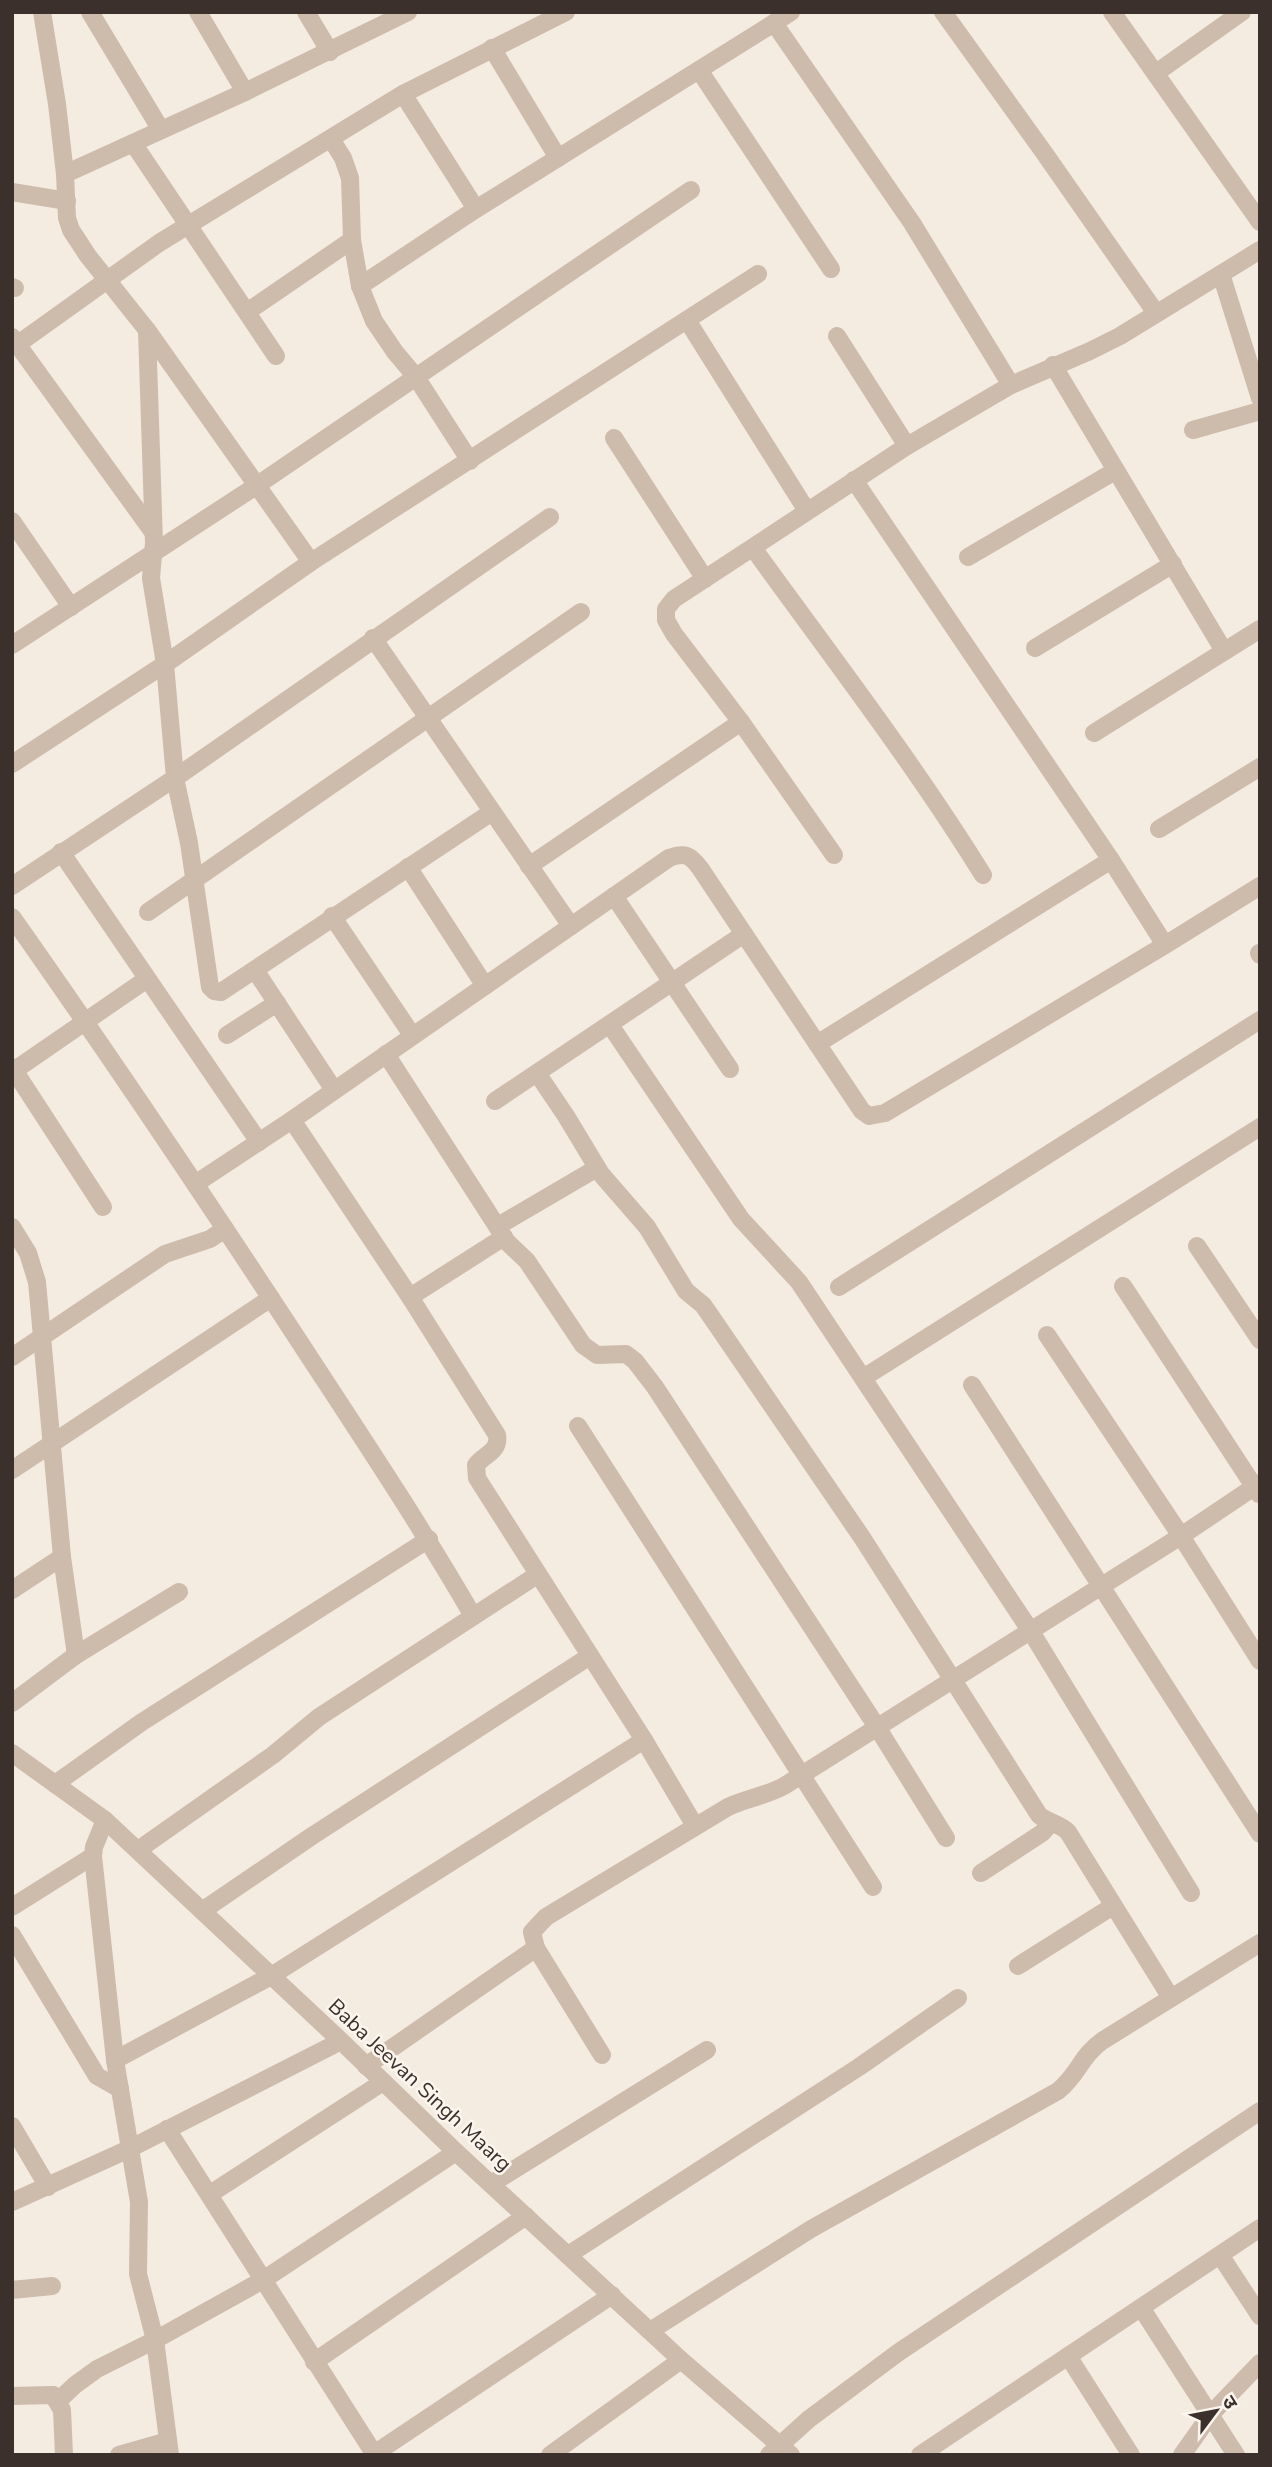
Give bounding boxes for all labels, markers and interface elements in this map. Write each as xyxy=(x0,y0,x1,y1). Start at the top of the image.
street label: Baba Jeevan Singh Maarg xyxy=(322,1992,518,2178)
north arrow xyxy=(1181,2376,1251,2446)
text: उ xyxy=(1216,2391,1244,2415)

